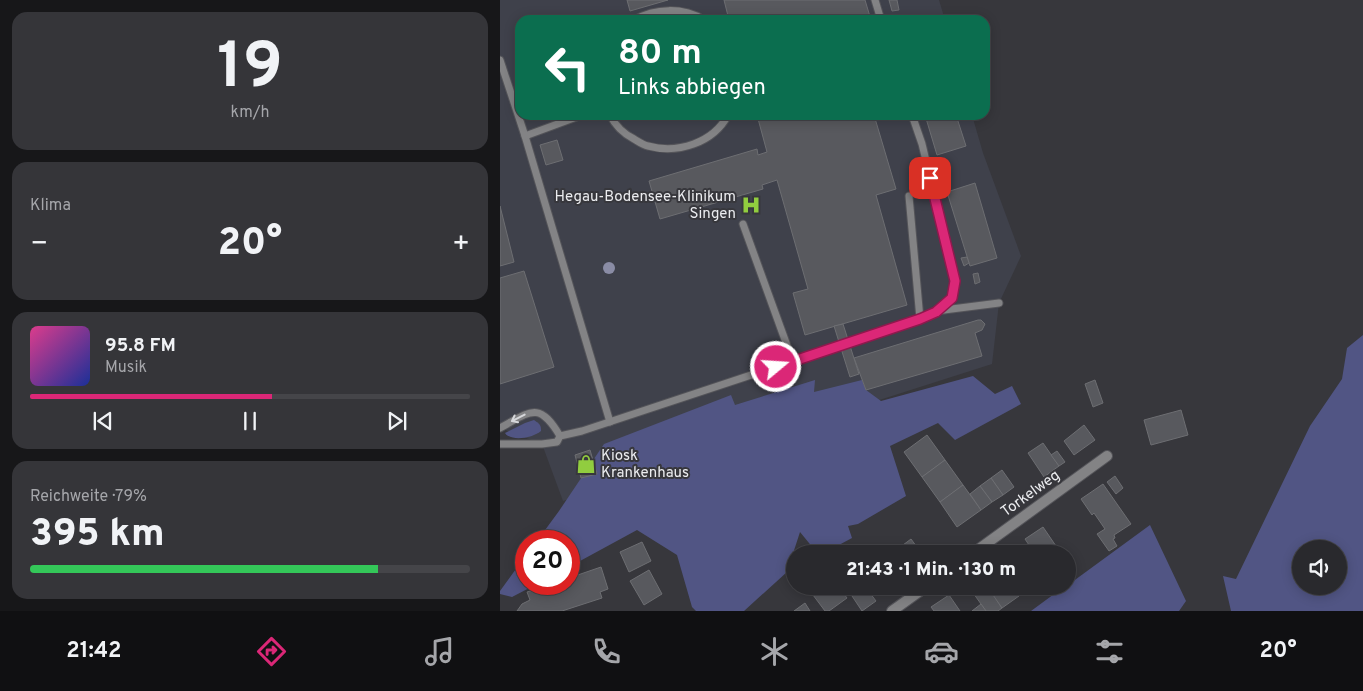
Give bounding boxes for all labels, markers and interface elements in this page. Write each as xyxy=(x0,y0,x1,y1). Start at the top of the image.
text: 19 xyxy=(217,29,283,111)
text: 80 m xyxy=(618,32,702,76)
icon: left xyxy=(535,35,600,100)
text: Links abbiegen xyxy=(618,75,766,102)
text: km/h xyxy=(231,103,269,123)
pin xyxy=(909,157,951,199)
icon: arrive xyxy=(916,164,944,192)
place label: Hegau-Bodensee-Klinikum Singen xyxy=(555,188,736,224)
hospital icon: Hegau-Bodensee-Klinikum Singen xyxy=(740,194,762,216)
text: Klima xyxy=(30,196,71,216)
text: 20° xyxy=(218,220,282,269)
text: − xyxy=(30,227,48,263)
text: + xyxy=(452,227,470,263)
text: 95.8 FM xyxy=(105,334,176,358)
position arrow xyxy=(749,340,801,392)
text: Musik xyxy=(105,358,147,378)
icon: previous xyxy=(89,407,117,435)
icon: pause xyxy=(236,407,264,435)
icon: next xyxy=(383,407,411,435)
one-way arrow xyxy=(511,414,526,423)
place label: Kiosk Krankenhaus xyxy=(601,447,689,483)
shop icon: Kiosk Krankenhaus xyxy=(575,453,597,475)
street label: Torkelweg xyxy=(998,466,1064,522)
text: Reichweite · 79% xyxy=(30,487,147,507)
text: 395 km xyxy=(30,511,165,560)
speed limit sign: 20 xyxy=(515,530,580,595)
map controls xyxy=(1292,540,1347,595)
button: sound xyxy=(1292,540,1347,595)
text: 21:43 · 1 Min. · 130 m xyxy=(846,558,1016,582)
icon: directions xyxy=(254,634,289,669)
icon: music xyxy=(422,634,457,669)
icon: phone xyxy=(589,634,624,669)
icon: climate xyxy=(757,634,792,669)
icon: car xyxy=(924,634,959,669)
icon: filters xyxy=(1092,634,1127,669)
text: 21:42 xyxy=(66,638,121,665)
text: 20° xyxy=(1260,638,1297,665)

